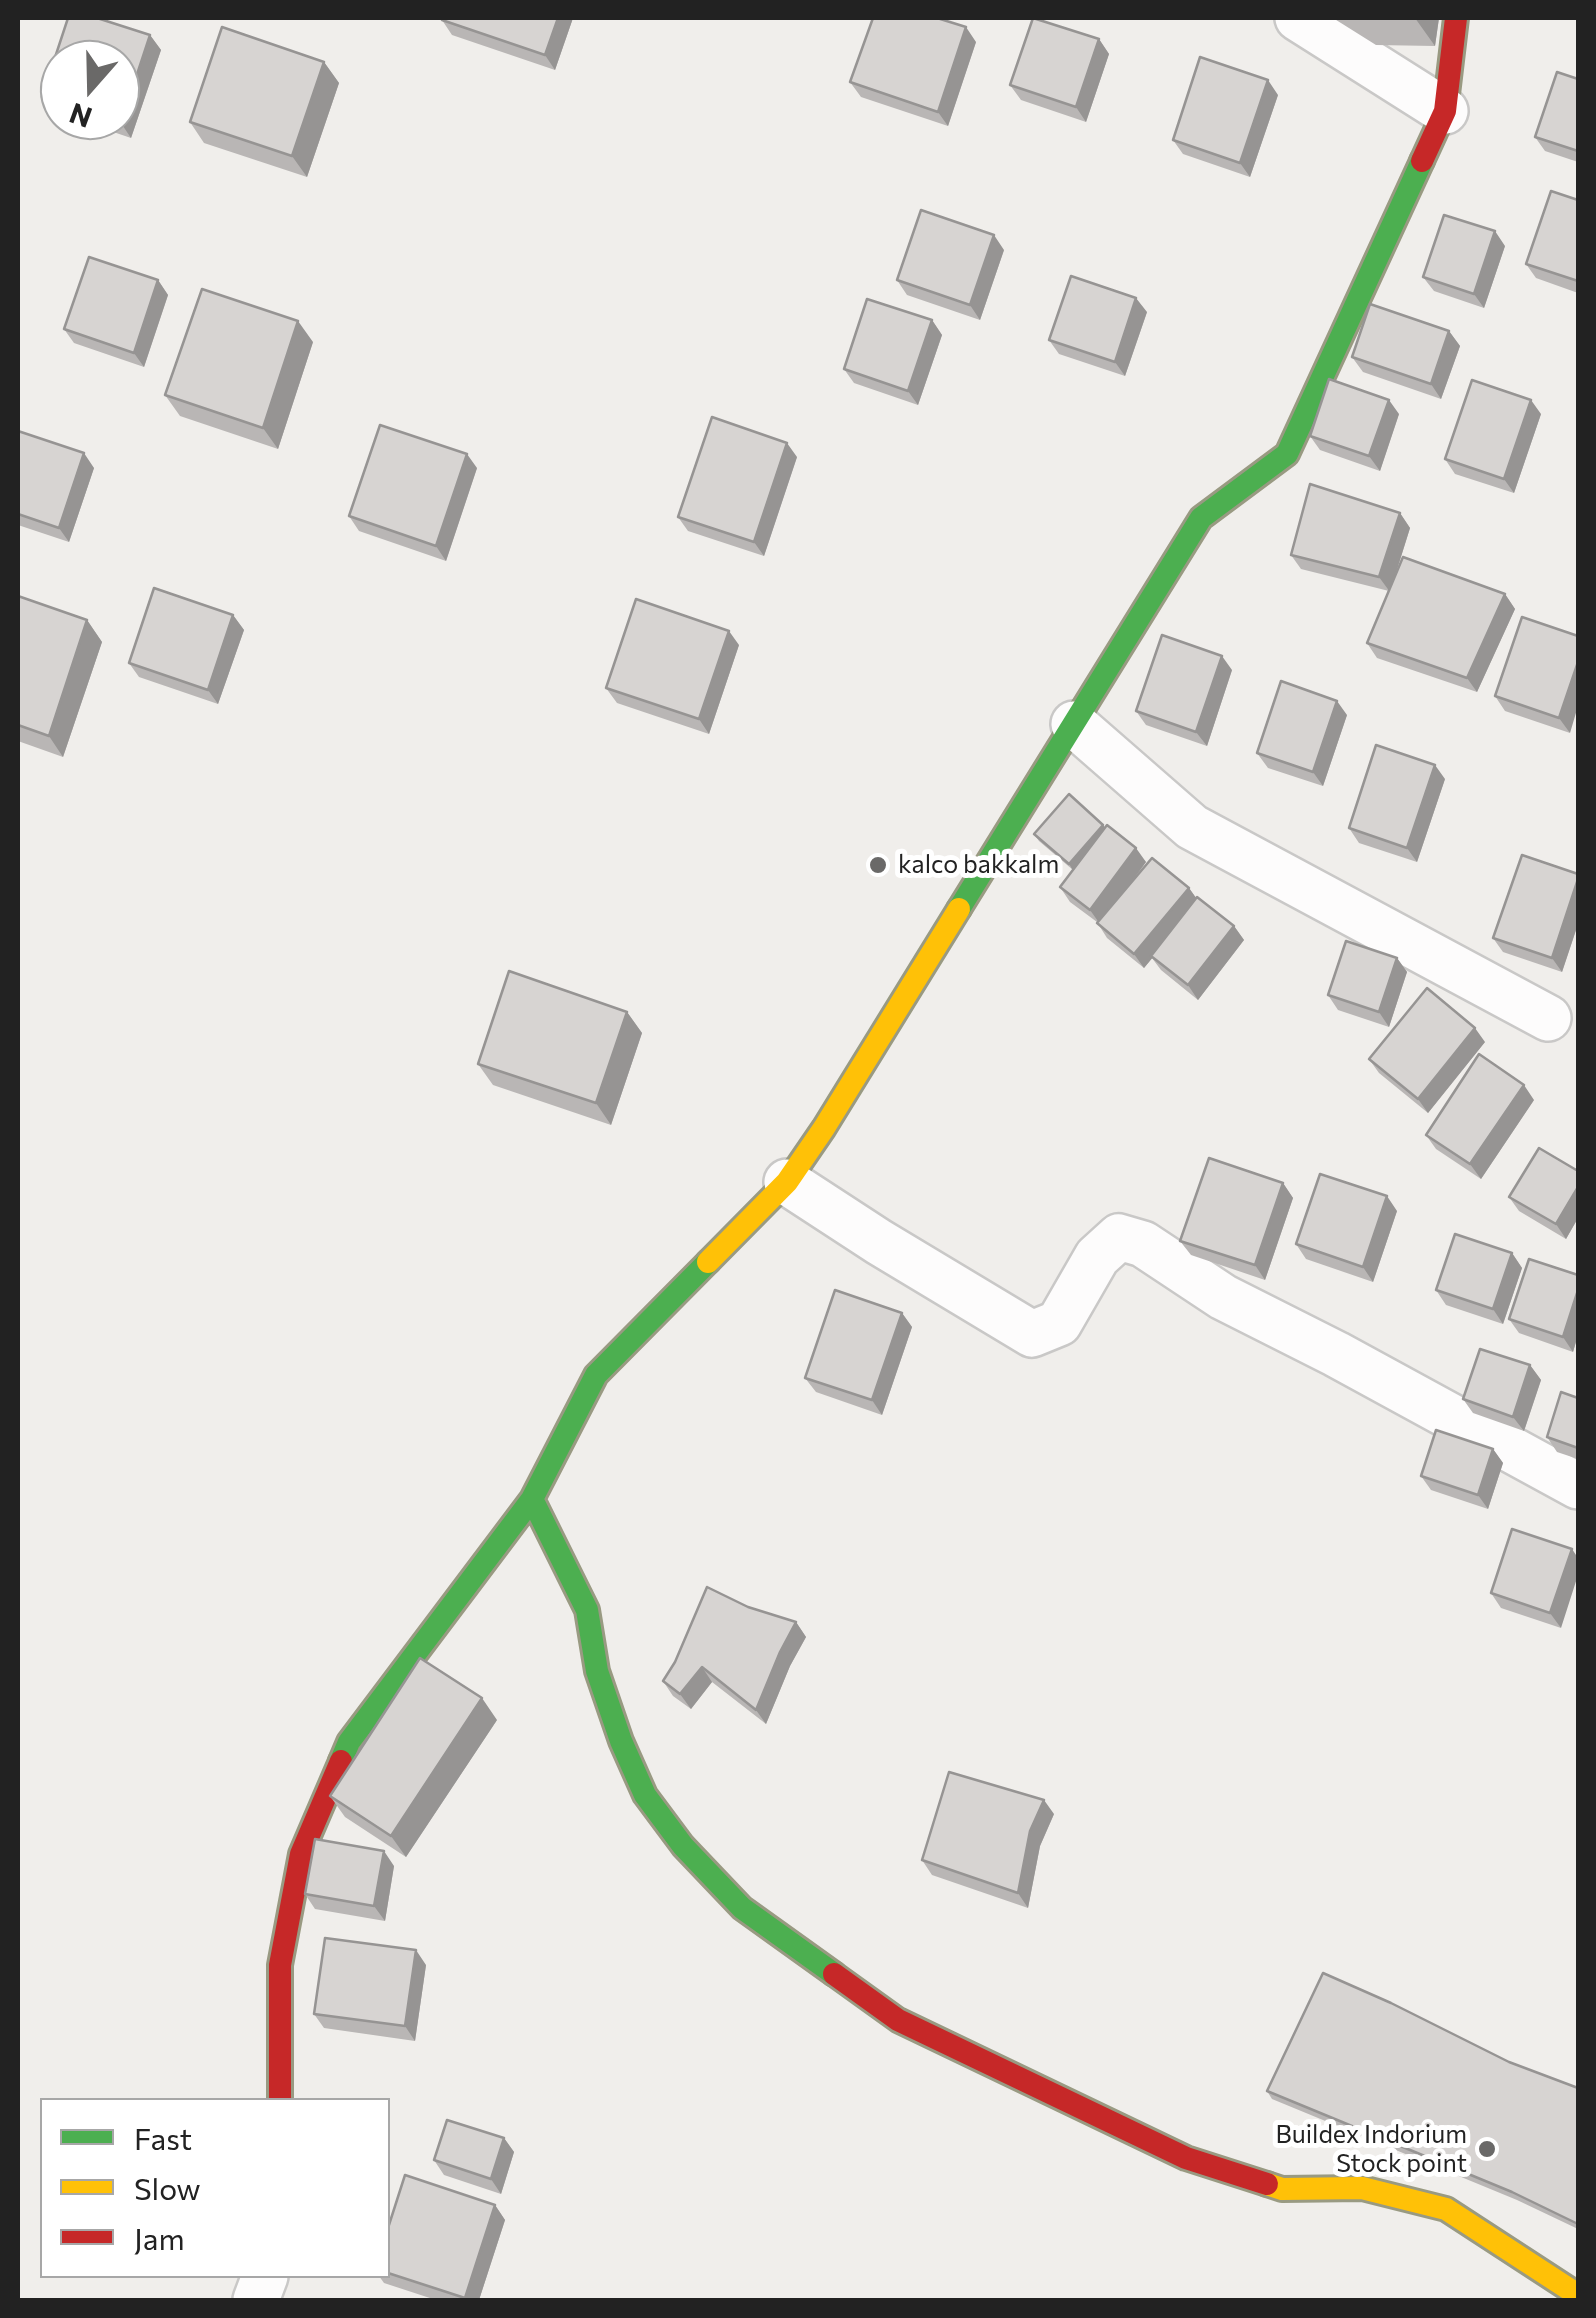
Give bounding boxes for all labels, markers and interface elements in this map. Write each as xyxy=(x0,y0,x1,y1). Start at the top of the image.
north arrow xyxy=(40,40,140,140)
text: N xyxy=(65,97,96,136)
place label: kalco bakkalm xyxy=(898,850,1059,880)
marker: kalco bakkalm xyxy=(867,854,889,876)
legend xyxy=(40,2098,390,2278)
text: Fast xyxy=(134,2119,192,2156)
place label: Buildex Indorium Stock point xyxy=(1276,2120,1467,2179)
marker: Buildex Indorium Stock point xyxy=(1476,2138,1498,2160)
text: Slow xyxy=(134,2169,201,2206)
text: Jam xyxy=(134,2219,185,2256)

